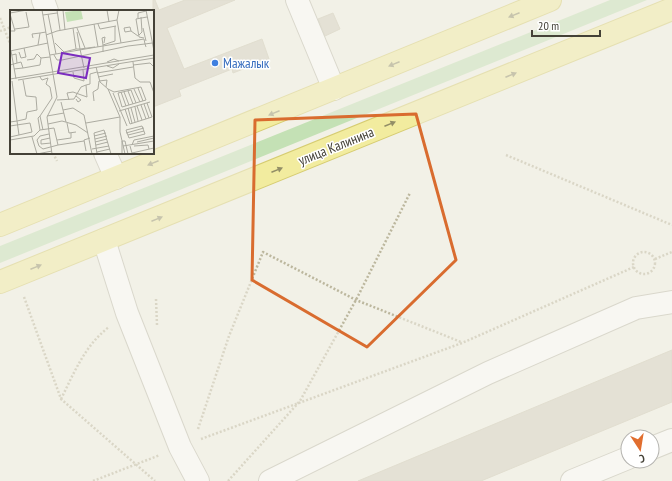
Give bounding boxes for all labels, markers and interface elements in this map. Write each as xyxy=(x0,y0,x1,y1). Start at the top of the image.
inset map xyxy=(10,10,154,154)
one-way arrow xyxy=(508,12,520,18)
scale bar xyxy=(532,12,600,38)
text: 20 m xyxy=(538,18,559,33)
place label: Мажалык xyxy=(223,54,270,72)
marker: Мажалык xyxy=(210,58,220,68)
one-way arrow xyxy=(388,61,399,67)
one-way arrow xyxy=(505,71,517,77)
one-way arrow xyxy=(267,111,279,117)
one-way arrow xyxy=(385,121,396,127)
street label: улица Калинина xyxy=(296,123,376,169)
one-way arrow xyxy=(148,160,159,166)
one-way arrow xyxy=(272,166,284,172)
one-way arrow xyxy=(151,215,163,221)
one-way arrow xyxy=(31,264,43,270)
north arrow xyxy=(620,429,660,469)
text: С xyxy=(638,451,646,466)

